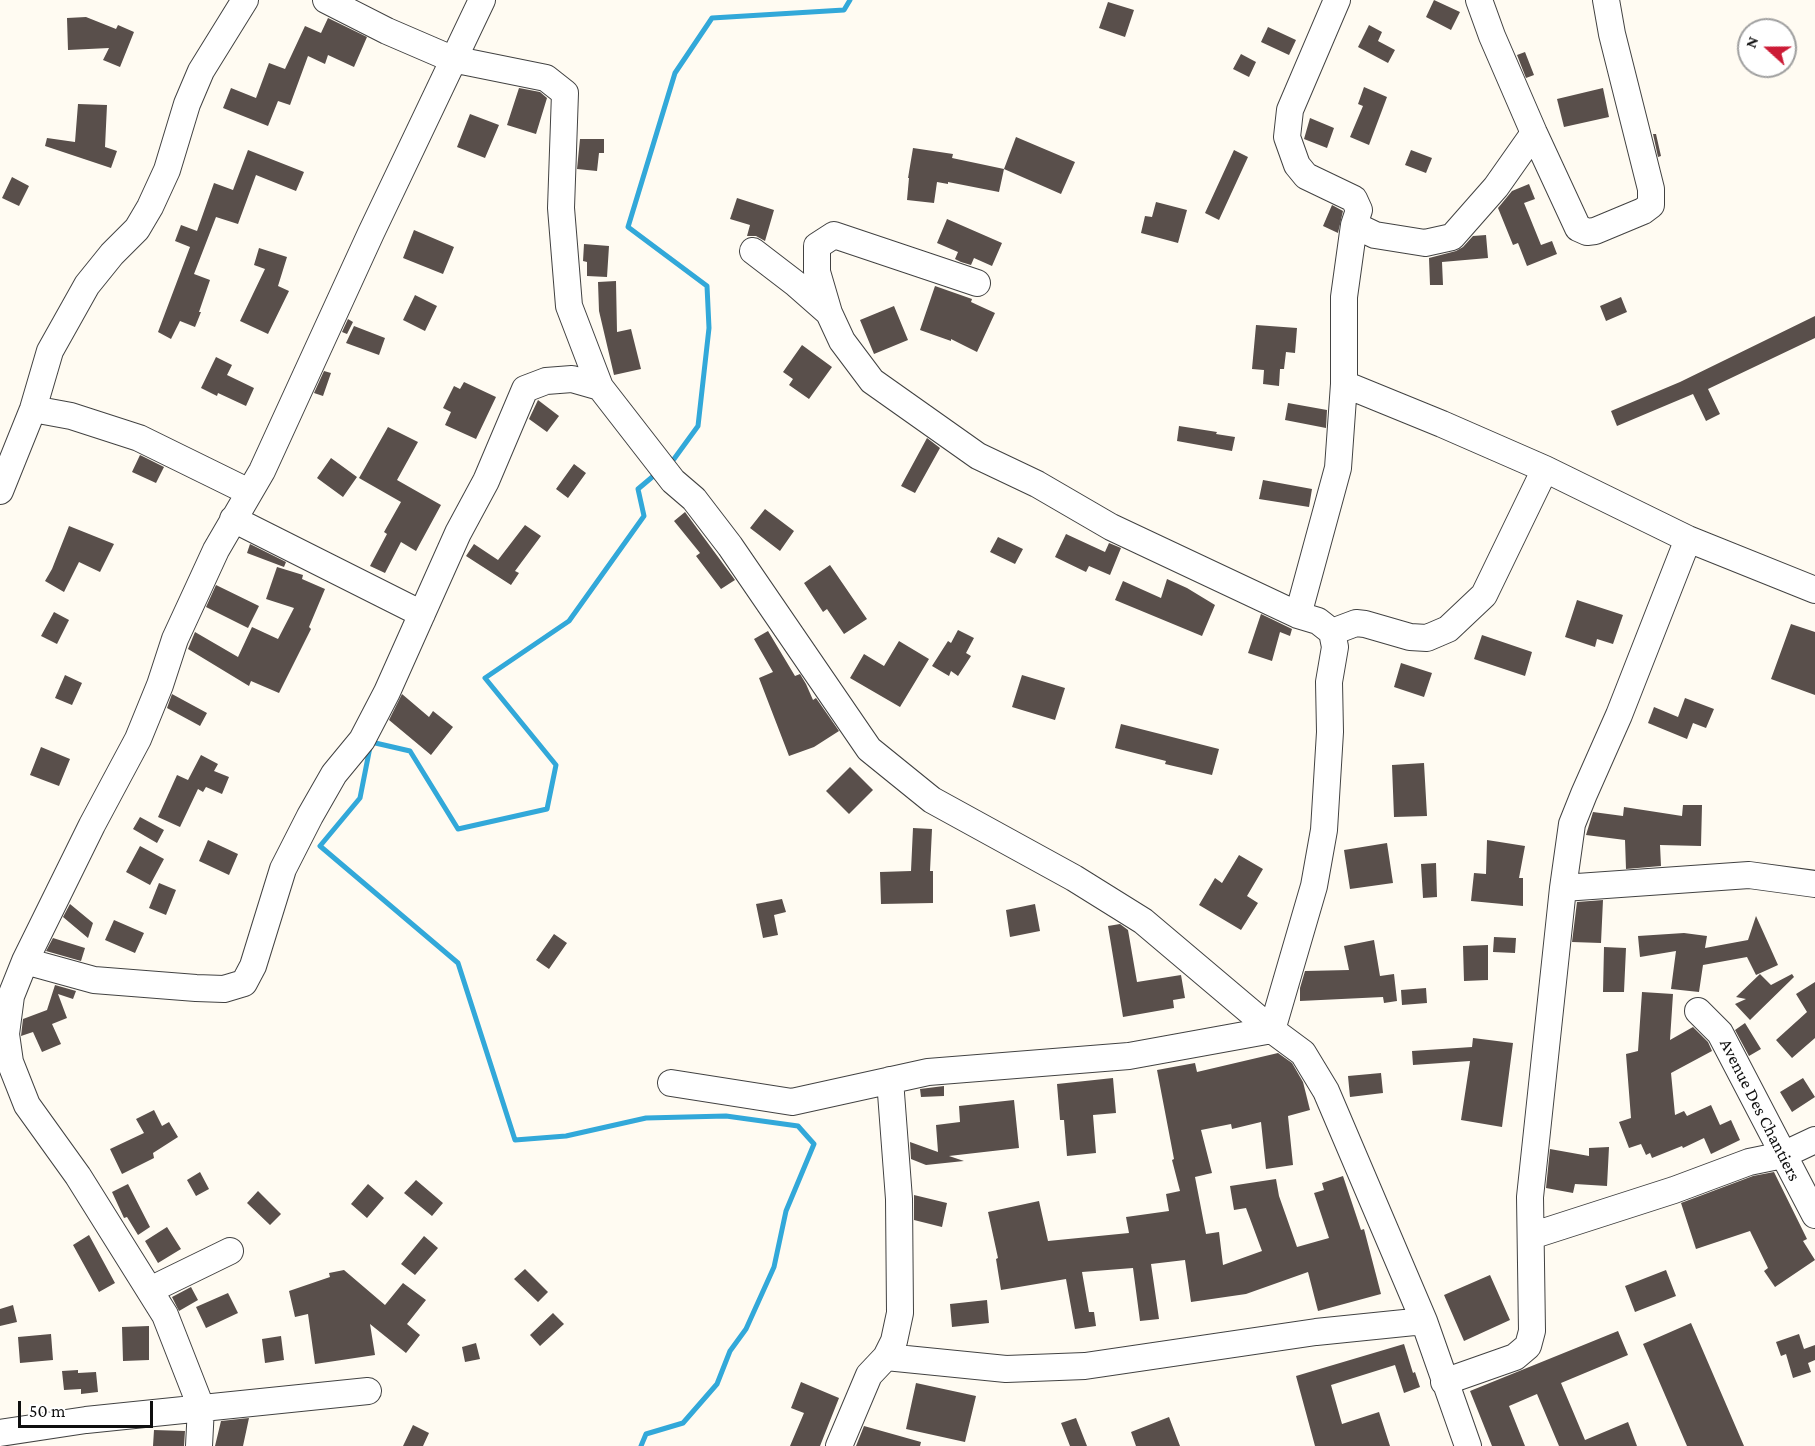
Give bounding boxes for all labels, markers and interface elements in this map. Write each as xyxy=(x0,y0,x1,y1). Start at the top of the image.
north arrow xyxy=(1737,18,1797,78)
text: N xyxy=(1742,34,1761,50)
street label: Avenue Des Chantiers xyxy=(1715,1035,1805,1185)
scale bar xyxy=(21,1389,156,1427)
text: 50 m xyxy=(29,1401,66,1421)

